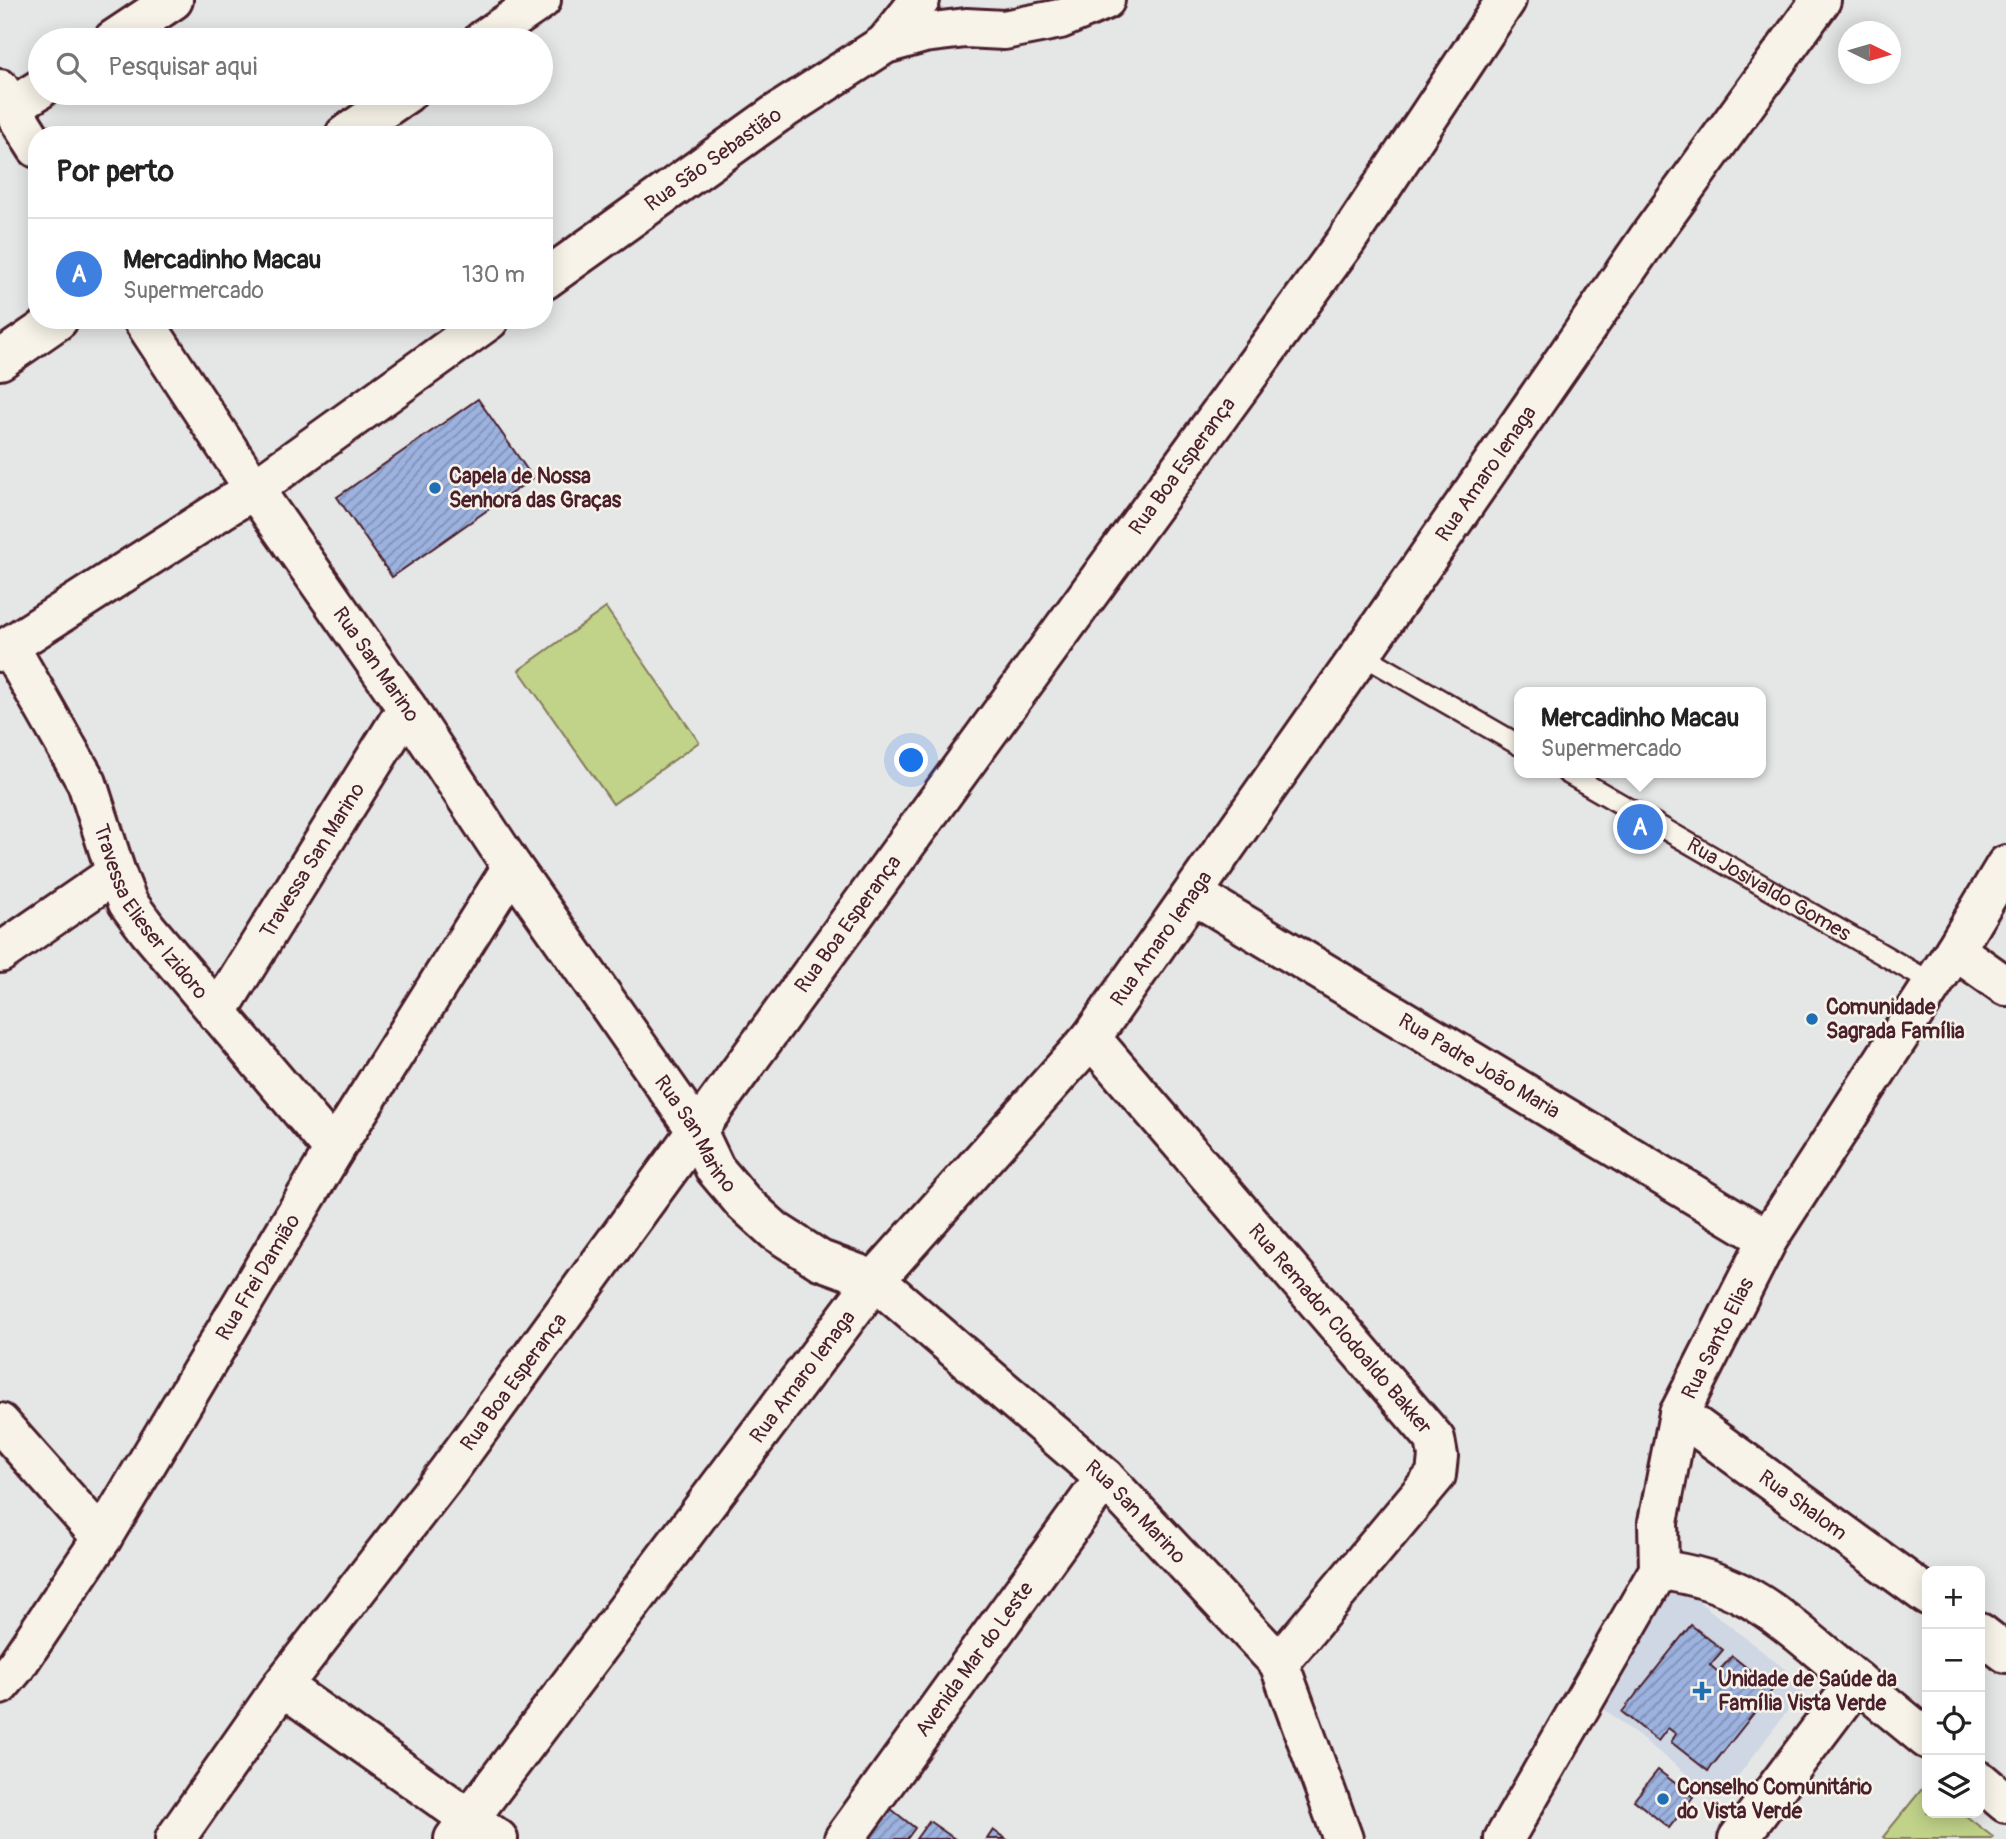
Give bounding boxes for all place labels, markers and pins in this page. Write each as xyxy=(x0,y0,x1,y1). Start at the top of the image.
place label: Capela de Nossa Senhora das Graças xyxy=(449,463,622,514)
marker: Capela de Nossa Senhora das Graças xyxy=(427,480,443,496)
pin: A xyxy=(1617,801,1663,853)
place label: Comunidade Sagrada Família xyxy=(1826,994,1965,1045)
marker: Comunidade Sagrada Família xyxy=(1804,1011,1820,1027)
place label: Unidade de Saúde da Família Vista Verde xyxy=(1718,1666,1897,1717)
marker: Unidade de Saúde da Família Vista Verde xyxy=(1692,1681,1712,1701)
place label: Conselho Comunitário do Vista Verde xyxy=(1677,1774,1873,1825)
marker: Conselho Comunitário do Vista Verde xyxy=(1655,1791,1671,1807)

